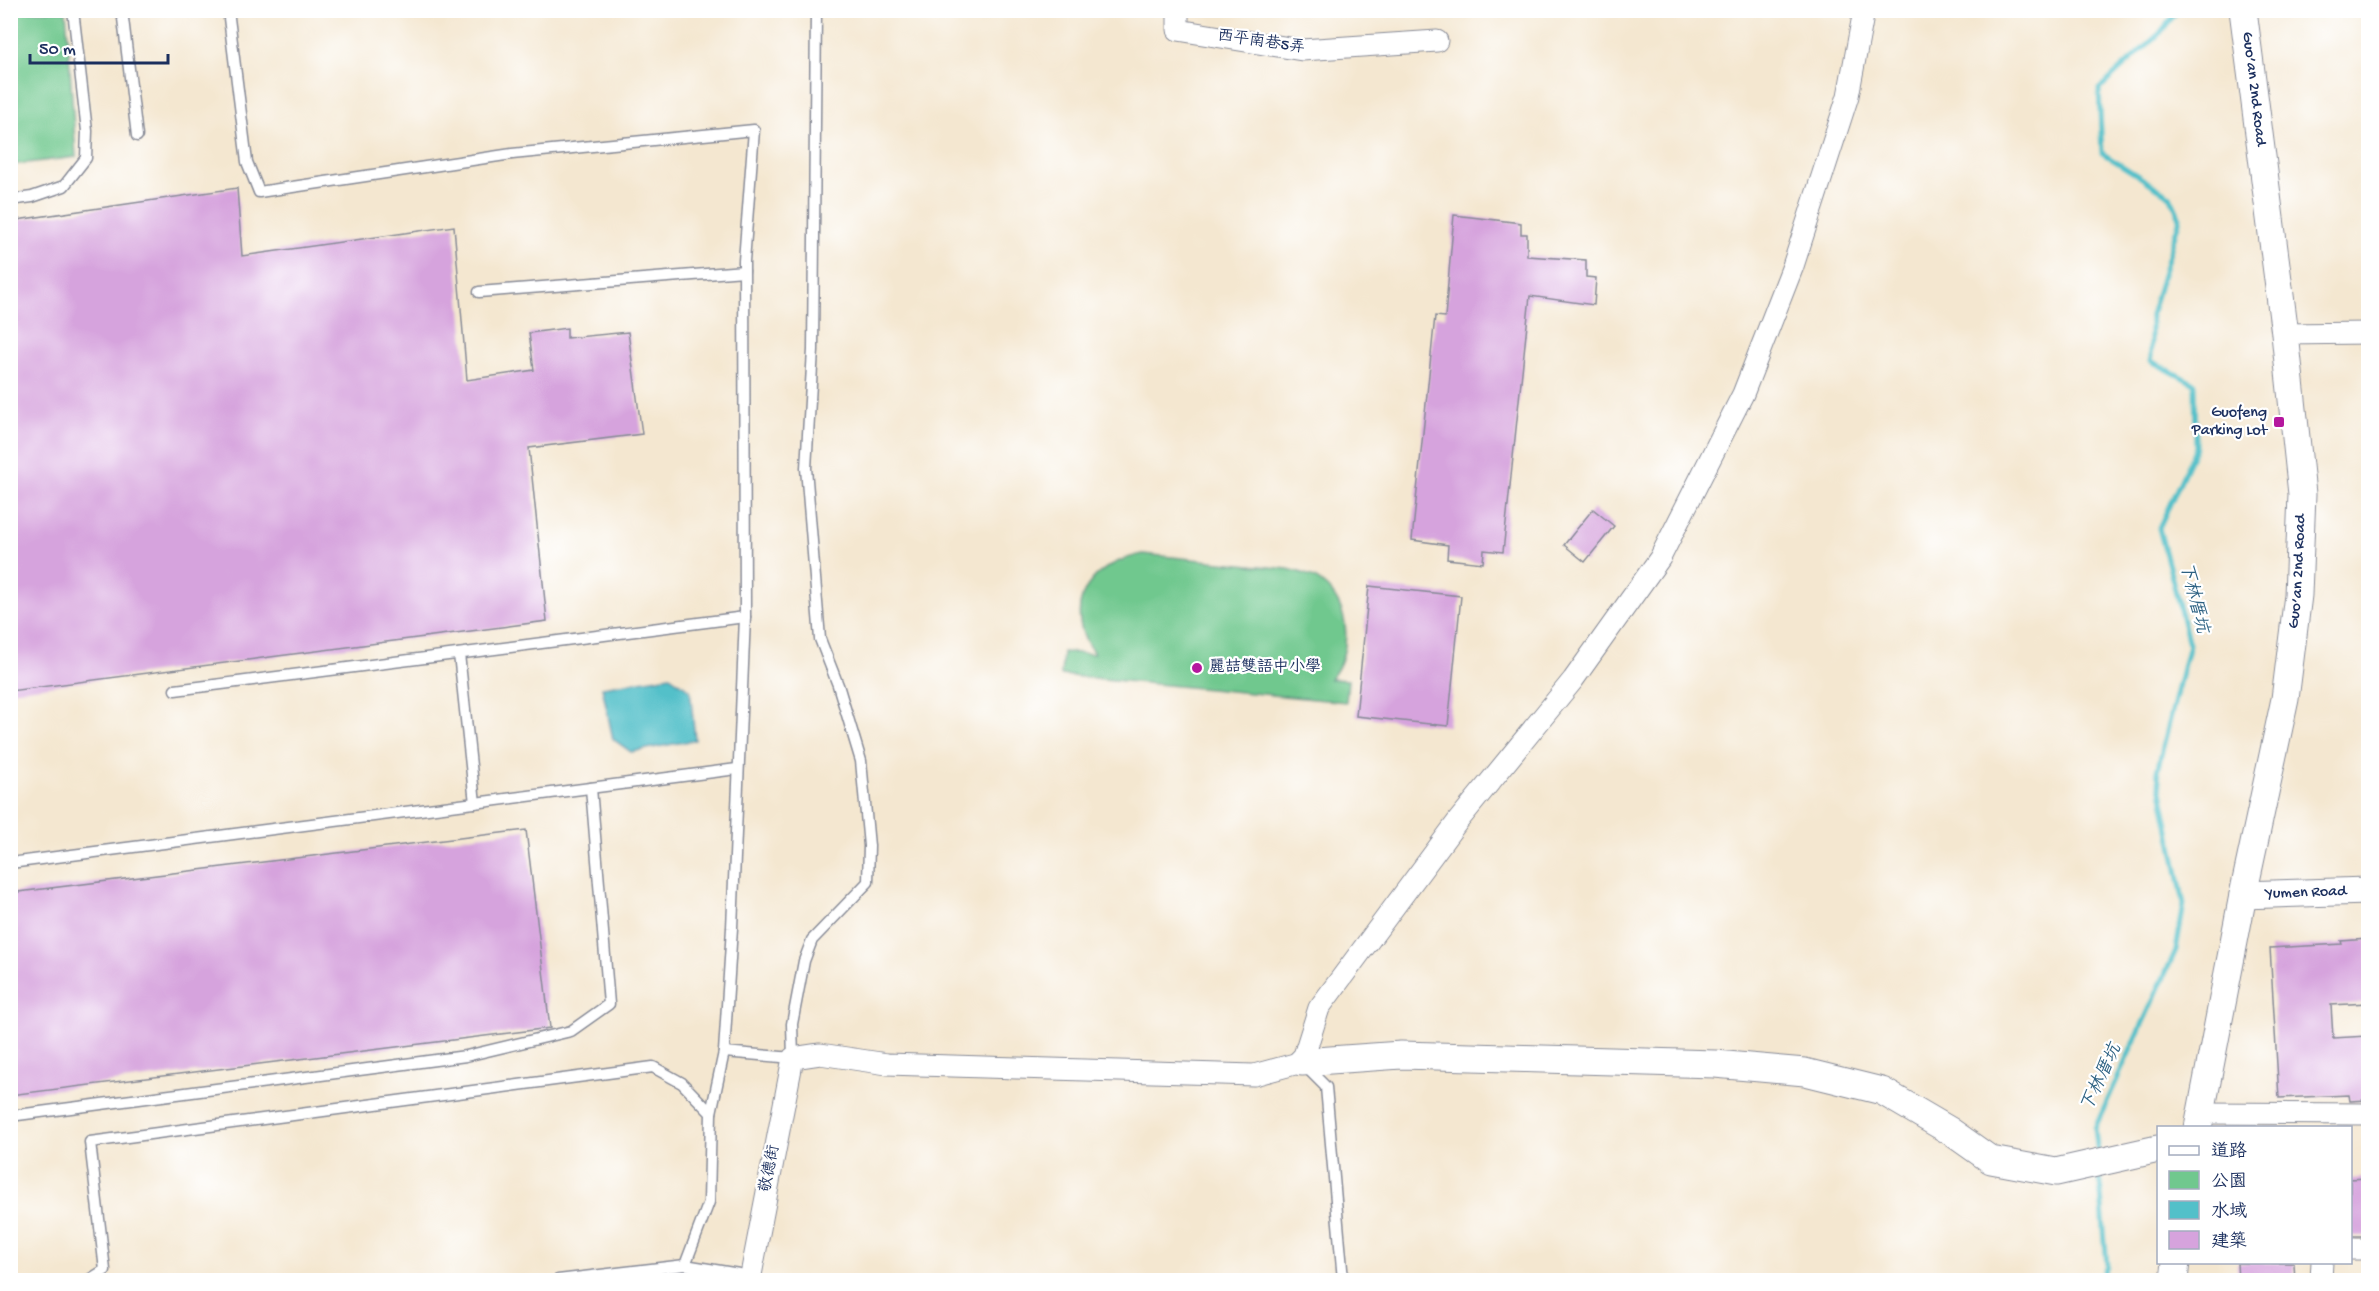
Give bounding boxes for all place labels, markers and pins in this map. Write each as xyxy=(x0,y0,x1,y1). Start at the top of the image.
place label: Guofeng Parking Lot xyxy=(2191,404,2268,441)
marker: Guofeng Parking Lot xyxy=(2272,415,2286,429)
place label: 麗喆雙語中小學 xyxy=(1209,657,1321,678)
marker: 麗喆雙語中小學 xyxy=(1190,661,1204,675)

